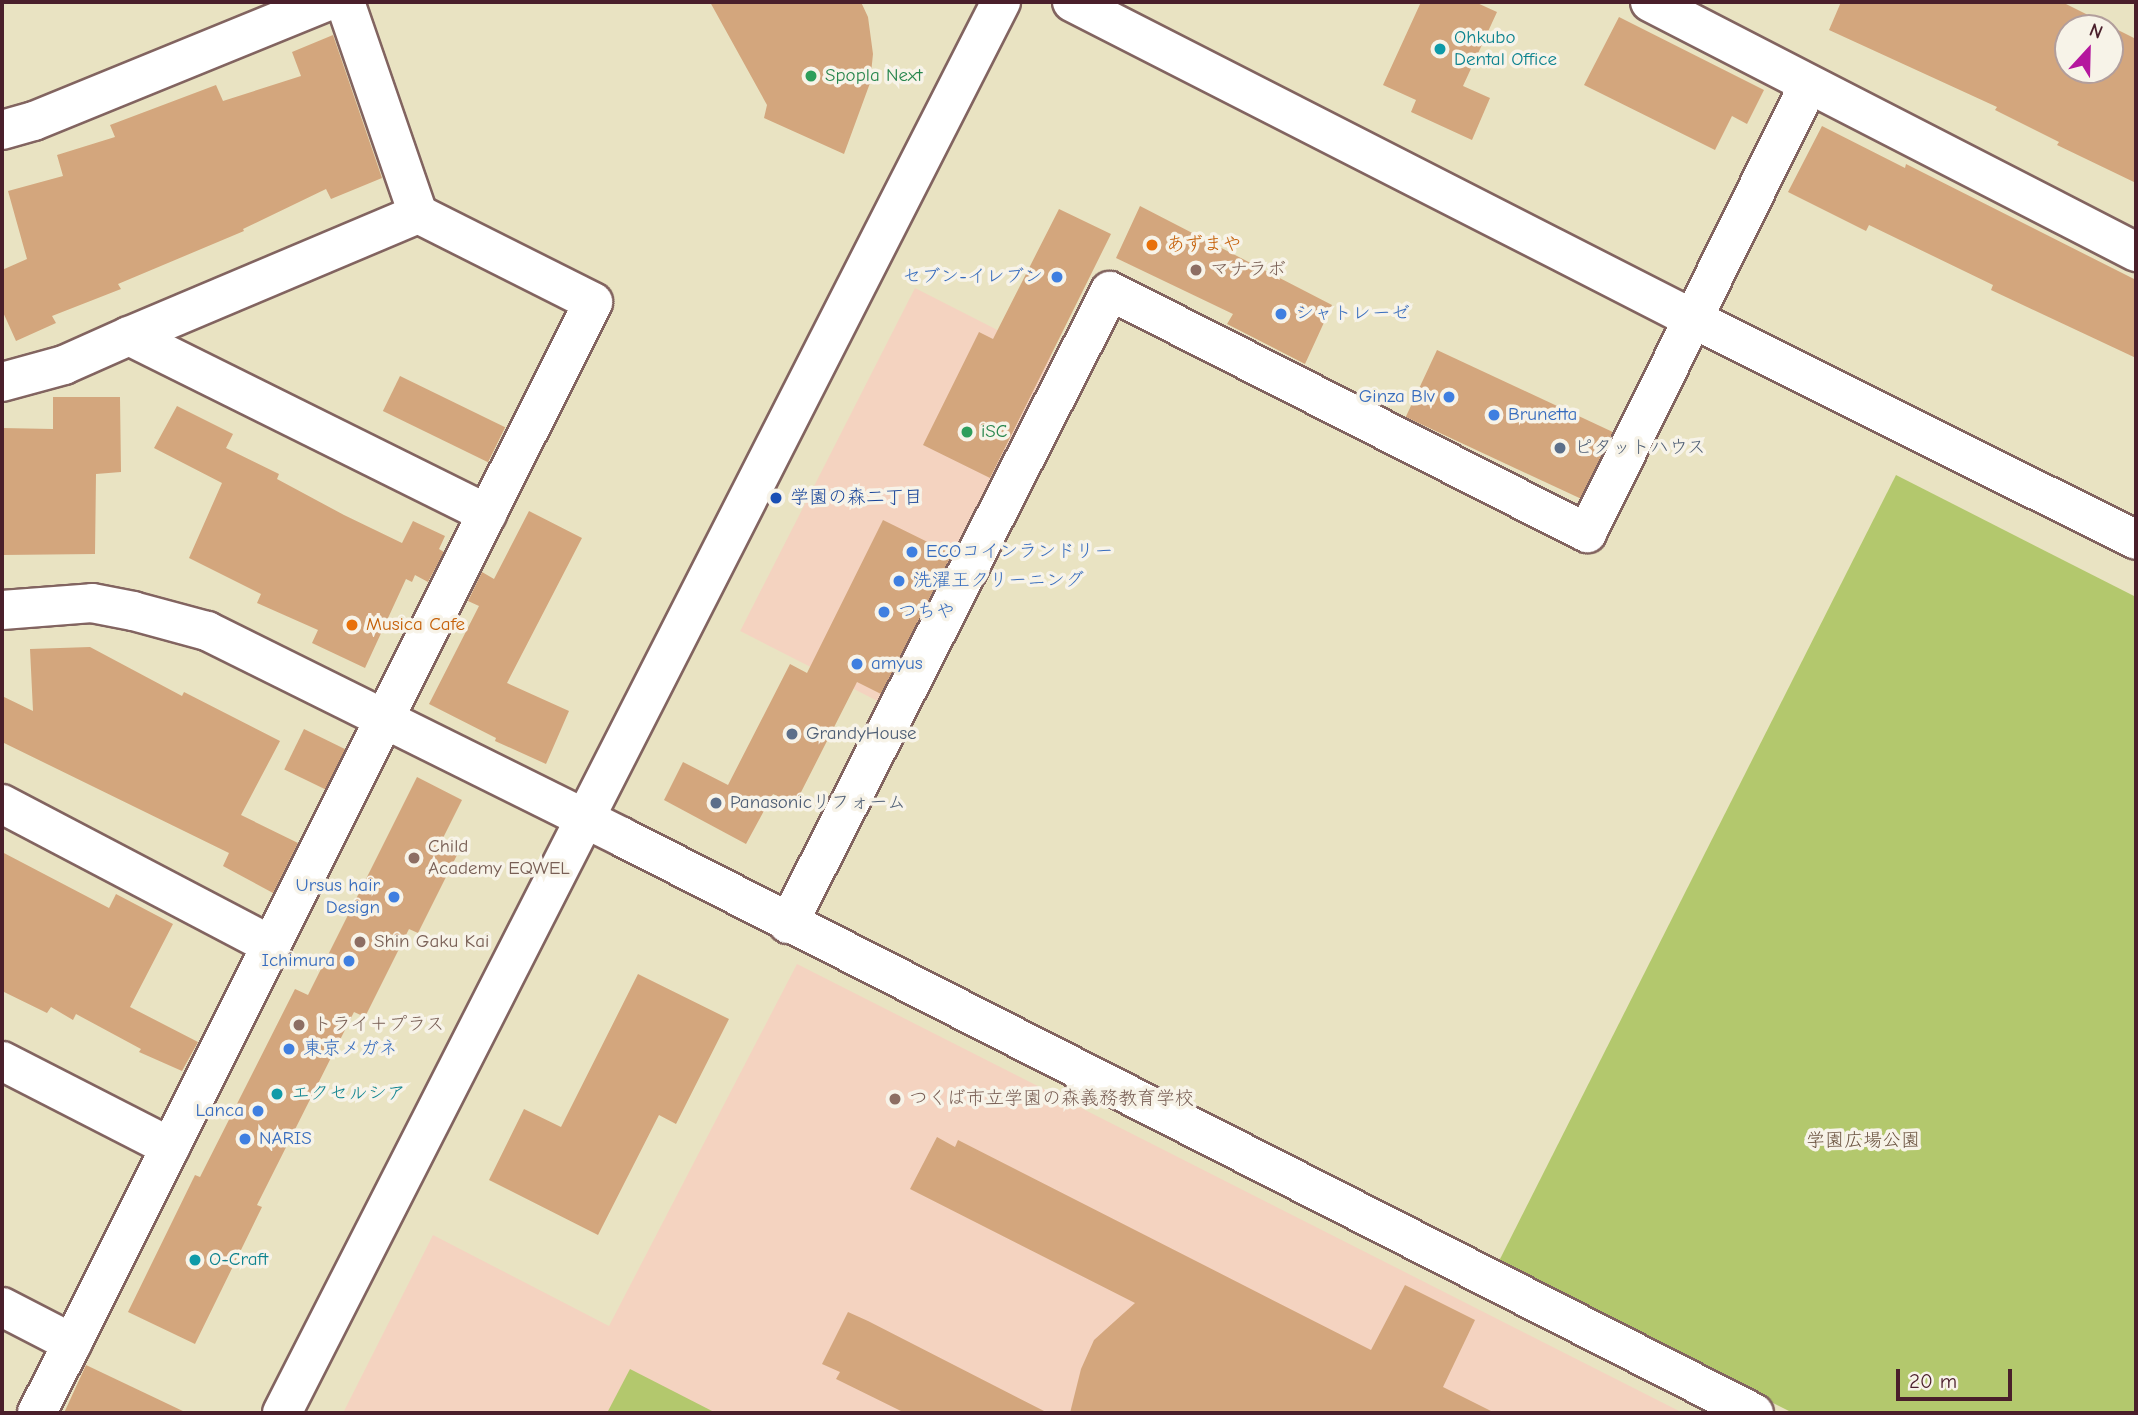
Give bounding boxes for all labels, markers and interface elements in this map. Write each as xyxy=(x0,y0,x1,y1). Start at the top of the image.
north arrow xyxy=(2054,14,2124,84)
text: N xyxy=(2086,19,2106,44)
place label: Ohkubo Dental Office xyxy=(1454,27,1557,71)
marker: Ohkubo Dental Office xyxy=(1432,41,1448,57)
place label: Spopla Next xyxy=(825,65,922,87)
marker: Spopla Next xyxy=(803,68,819,84)
place label: あずまや xyxy=(1166,234,1242,256)
marker: あずまや xyxy=(1144,237,1160,253)
place label: マナラボ xyxy=(1210,259,1286,281)
marker: マナラボ xyxy=(1188,262,1204,278)
place label: セブン-イレブン xyxy=(902,266,1043,288)
marker: セブン-イレブン xyxy=(1049,269,1065,285)
place label: シャトレーゼ xyxy=(1295,303,1410,325)
marker: シャトレーゼ xyxy=(1273,306,1289,322)
place label: Ginza Blv xyxy=(1359,386,1435,408)
marker: Ginza Blv xyxy=(1441,389,1457,405)
place label: Brunetta xyxy=(1508,404,1577,426)
marker: Brunetta xyxy=(1486,407,1502,423)
place label: iSC xyxy=(981,421,1007,443)
marker: iSC xyxy=(959,424,975,440)
place label: ピタットハウス xyxy=(1574,437,1707,459)
marker: ピタットハウス xyxy=(1552,440,1568,456)
place label: 学園の森二丁目 xyxy=(790,487,923,509)
marker: 学園の森二丁目 xyxy=(768,490,784,506)
place label: ECOコインランドリー xyxy=(926,541,1113,563)
marker: ECOコインランドリー xyxy=(904,544,920,560)
place label: 洗濯王クリーニング xyxy=(913,570,1084,592)
marker: 洗濯王クリーニング xyxy=(891,573,907,589)
place label: つちや xyxy=(898,601,955,623)
marker: つちや xyxy=(876,604,892,620)
place label: Musica Cafe xyxy=(366,614,465,636)
marker: Musica Cafe xyxy=(344,617,360,633)
place label: amyus xyxy=(871,653,923,675)
marker: amyus xyxy=(849,656,865,672)
place label: GrandyHouse xyxy=(806,723,917,745)
marker: GrandyHouse xyxy=(784,726,800,742)
place label: Panasonicリフォーム xyxy=(730,792,907,814)
marker: Panasonicリフォーム xyxy=(708,795,724,811)
place label: Child Academy EQWEL xyxy=(428,836,570,880)
marker: Child Academy EQWEL xyxy=(406,850,422,866)
place label: Ursus hair Design xyxy=(296,875,380,919)
marker: Ursus hair Design xyxy=(386,889,402,905)
place label: Shin Gaku Kai xyxy=(374,931,489,953)
marker: Shin Gaku Kai xyxy=(352,934,368,950)
place label: Ichimura xyxy=(261,950,335,972)
marker: Ichimura xyxy=(341,953,357,969)
place label: トライ＋プラス xyxy=(313,1014,446,1036)
marker: トライ＋プラス xyxy=(291,1017,307,1033)
place label: 東京メガネ xyxy=(303,1038,398,1060)
marker: 東京メガネ xyxy=(281,1041,297,1057)
place label: エクセルシア xyxy=(291,1083,405,1105)
marker: エクセルシア xyxy=(269,1086,285,1102)
place label: つくば市立学園の森義務教育学校 xyxy=(909,1088,1194,1110)
marker: つくば市立学園の森義務教育学校 xyxy=(887,1091,903,1107)
place label: Lanca xyxy=(196,1100,244,1122)
marker: Lanca xyxy=(250,1103,266,1119)
place label: NARIS xyxy=(259,1128,312,1150)
park label: 学園広場公園 xyxy=(1806,1130,1920,1152)
marker: NARIS xyxy=(237,1131,253,1147)
place label: O-Craft xyxy=(209,1249,268,1271)
marker: O-Craft xyxy=(187,1252,203,1268)
scale bar xyxy=(1900,1356,2016,1400)
text: 20 m xyxy=(1909,1369,1957,1393)

